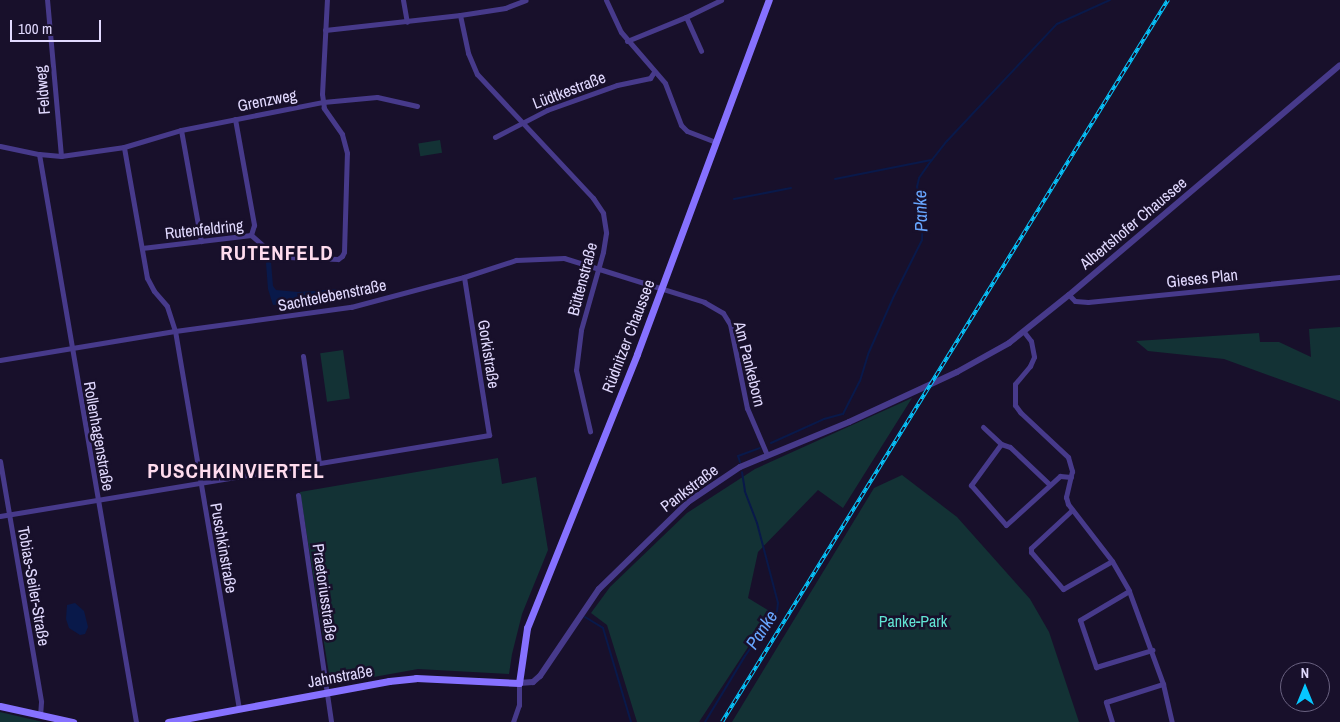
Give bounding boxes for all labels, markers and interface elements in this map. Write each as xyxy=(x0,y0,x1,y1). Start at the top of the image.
scale bar xyxy=(12,10,104,42)
text: 100 m xyxy=(18,18,52,39)
street label: Feldweg xyxy=(30,65,54,115)
street label: Lüdtkestraße xyxy=(530,67,608,113)
street label: Grenzweg xyxy=(236,85,298,115)
street label: Albertshofer Chaussee xyxy=(1076,173,1190,273)
water label: Panke xyxy=(909,190,933,232)
street label: Rutenfeldring xyxy=(164,215,244,243)
district label: RUTENFELD xyxy=(219,240,335,266)
street label: Büttenstraße xyxy=(563,240,601,318)
street label: Gieses Plan xyxy=(1165,265,1239,291)
street label: Sachtelebenstraße xyxy=(276,275,388,315)
street label: Rüdnitzer Chaussee xyxy=(598,277,658,395)
street label: Gorkistraße xyxy=(474,318,504,390)
street label: Am Pankeborn xyxy=(730,320,770,408)
street label: Rollenhagenstraße xyxy=(80,380,118,492)
district label: PUSCHKINVIERTEL xyxy=(145,458,327,484)
street label: Pankstraße xyxy=(656,460,722,516)
street label: Puschkinstraße xyxy=(207,501,241,595)
street label: Tobias-Seiler-Straße xyxy=(14,525,54,647)
street label: Praetoriusstraße xyxy=(309,542,341,642)
water label: Panke xyxy=(742,607,782,653)
park label: Panke-Park xyxy=(879,611,947,631)
street label: Jahnstraße xyxy=(306,661,374,691)
north arrow xyxy=(1280,662,1330,712)
text: N xyxy=(1301,664,1309,682)

